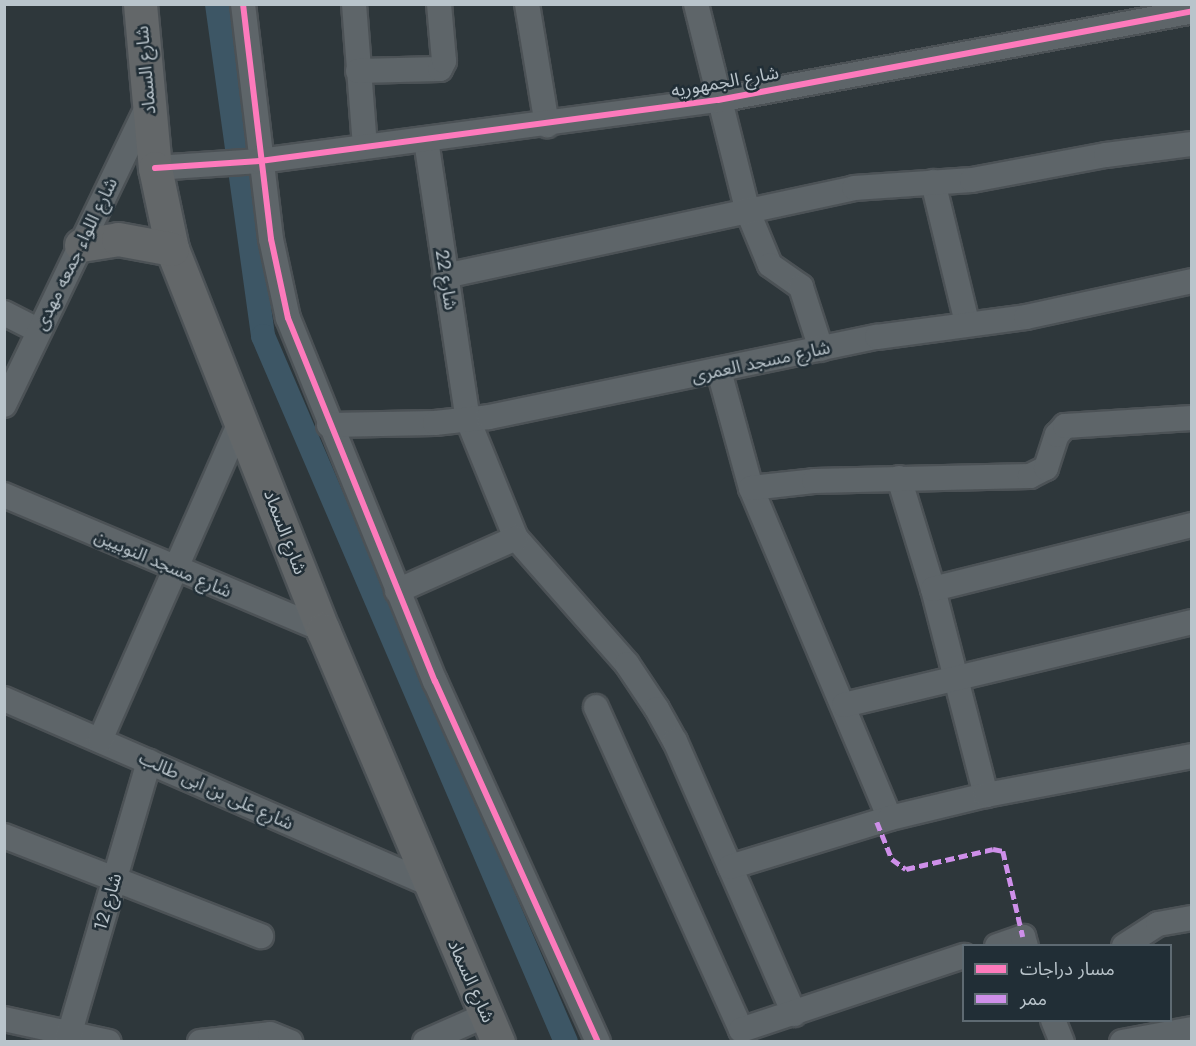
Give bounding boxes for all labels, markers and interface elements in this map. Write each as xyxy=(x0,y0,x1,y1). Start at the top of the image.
street label: شارع السماد xyxy=(131,25,161,115)
street label: شارع الجمهوريه xyxy=(669,62,781,102)
street label: شارع اللواء جمعه مهدى xyxy=(30,174,122,334)
street label: شارع 22 xyxy=(431,248,461,312)
street label: شارع مسجد العمرى xyxy=(690,337,832,387)
street label: شارع السماد xyxy=(259,487,311,577)
street label: شارع مسجد النوبيين xyxy=(91,525,235,603)
street label: شارع على بن ابى طالب xyxy=(136,747,296,835)
street label: شارع 12 xyxy=(90,871,126,933)
street label: شارع السماد xyxy=(443,936,499,1026)
legend xyxy=(962,944,1172,1022)
text: مسار دراجات xyxy=(1020,956,1115,982)
text: ممر xyxy=(1020,986,1047,1012)

